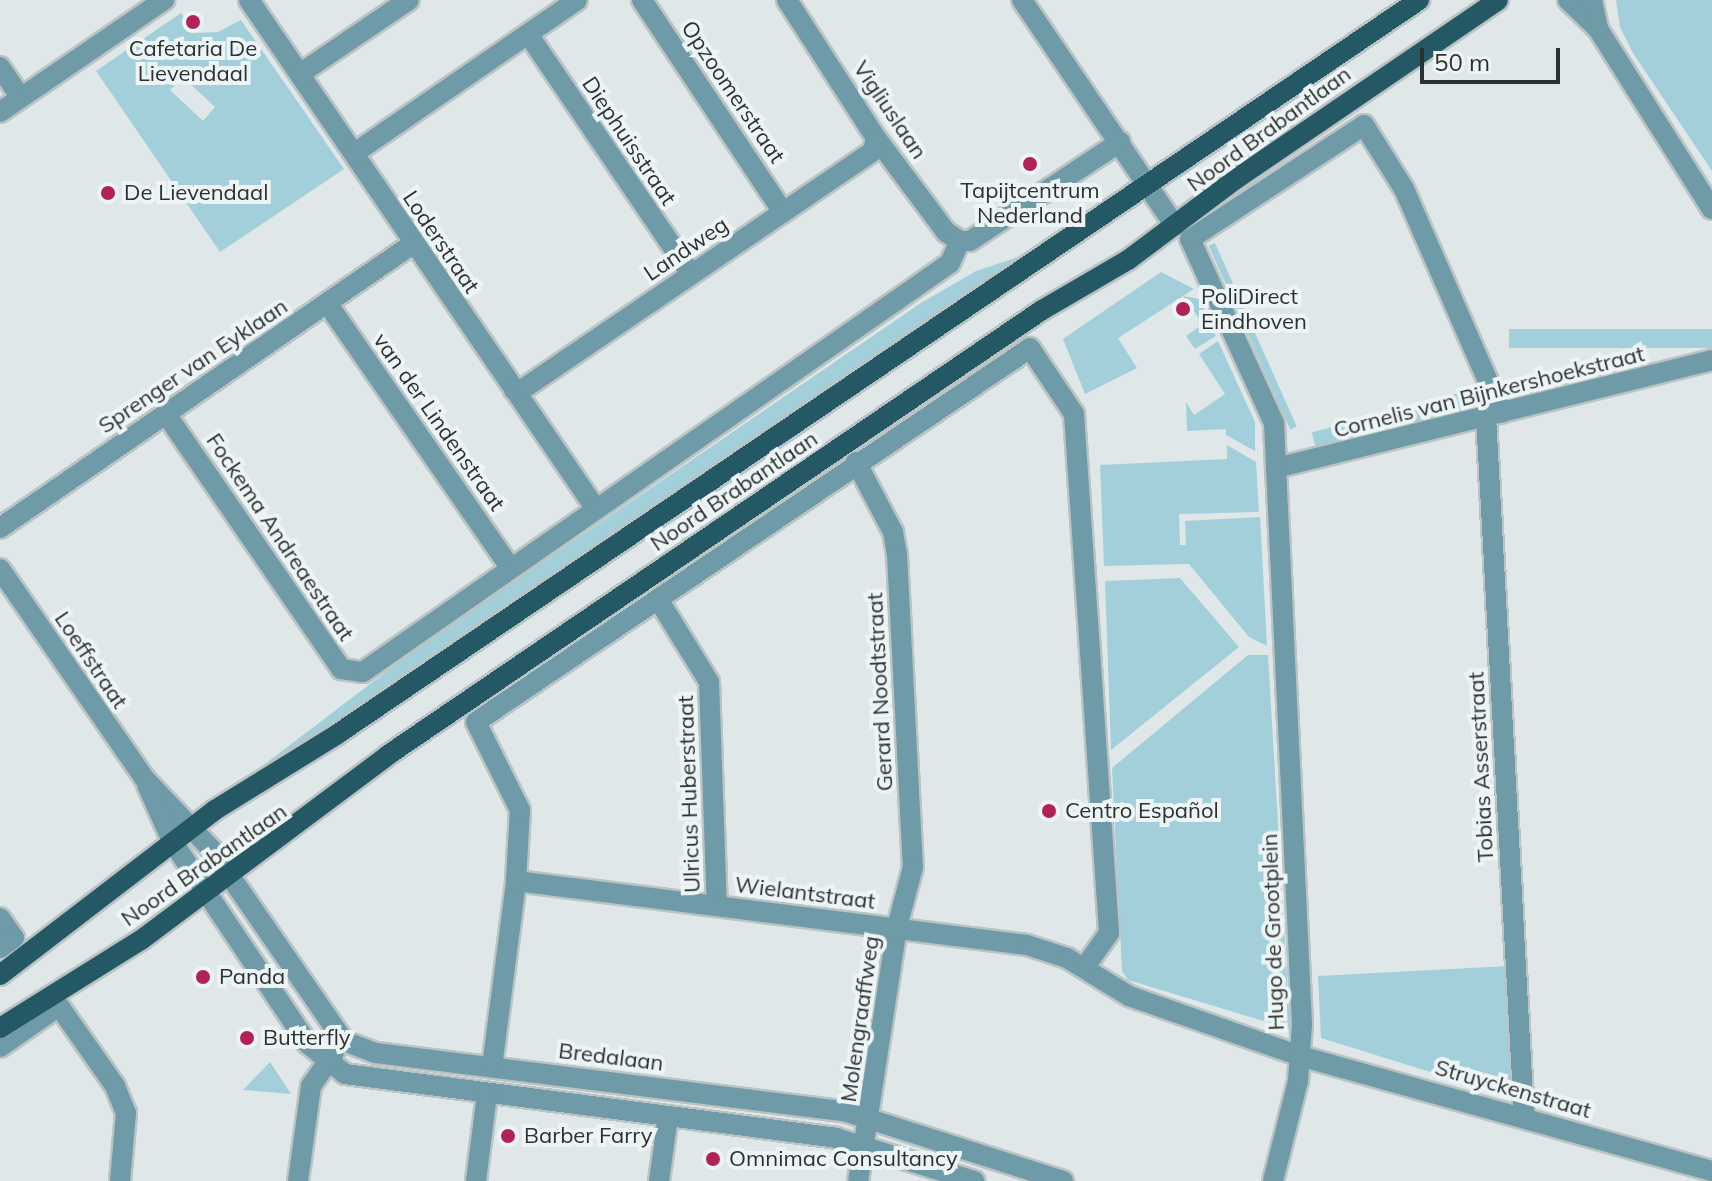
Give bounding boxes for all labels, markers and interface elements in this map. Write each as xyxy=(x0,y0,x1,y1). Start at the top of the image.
marker: Cafetaria De Lievendaal xyxy=(184,13,202,31)
street label: Opzoomerstraat xyxy=(676,16,790,168)
scale bar xyxy=(1424,32,1564,82)
place label: Cafetaria De Lievendaal xyxy=(129,35,257,86)
text: 50 m xyxy=(1434,47,1490,77)
street label: Vigliuslaan xyxy=(848,56,932,164)
street label: Noord Brabantlaan xyxy=(1182,61,1356,197)
street label: Diephuisstraat xyxy=(576,72,682,210)
marker: Tapijtcentrum Nederland xyxy=(1021,155,1039,173)
place label: Tapijtcentrum Nederland xyxy=(960,177,1100,228)
place label: De Lievendaal xyxy=(124,180,268,206)
marker: De Lievendaal xyxy=(99,184,117,202)
street label: Loderstraat xyxy=(397,186,485,298)
street label: Landweg xyxy=(639,211,733,287)
place label: PoliDirect Eindhoven xyxy=(1201,283,1307,334)
street label: Sprenger van Eyklaan xyxy=(94,293,292,439)
marker: PoliDirect Eindhoven xyxy=(1172,298,1194,320)
street label: van der Lindenstraat xyxy=(368,328,510,516)
street label: Cornelis van Bijnkershoekstraat xyxy=(1331,341,1647,443)
street label: Noord Brabantlaan xyxy=(645,425,823,557)
street label: Fockema Andreaestraat xyxy=(201,428,359,646)
street label: Gerard Noodtstraat xyxy=(862,592,898,792)
street label: Loeffstraat xyxy=(49,606,133,714)
street label: Tobias Asserstraat xyxy=(1463,671,1499,863)
street label: Ulricus Huberstraat xyxy=(672,695,706,893)
street label: Noord Brabantlaan xyxy=(116,798,292,932)
place label: Centro Español xyxy=(1065,798,1219,824)
marker: Centro Español xyxy=(1040,802,1058,820)
street label: Hugo de Grootplein xyxy=(1256,833,1290,1031)
street label: Wielantstraat xyxy=(733,871,877,915)
street label: Molengraaffweg xyxy=(835,934,885,1104)
place label: Panda xyxy=(219,964,285,990)
marker: Panda xyxy=(194,968,212,986)
place label: Butterfly xyxy=(263,1025,351,1051)
marker: Butterfly xyxy=(238,1029,256,1047)
street label: Bredalaan xyxy=(557,1037,665,1077)
street label: Struyckenstraat xyxy=(1432,1054,1594,1124)
place label: Barber Farry xyxy=(524,1123,652,1149)
marker: Barber Farry xyxy=(499,1127,517,1145)
place label: Omnimac Consultancy xyxy=(729,1146,958,1172)
marker: Omnimac Consultancy xyxy=(704,1150,722,1168)

